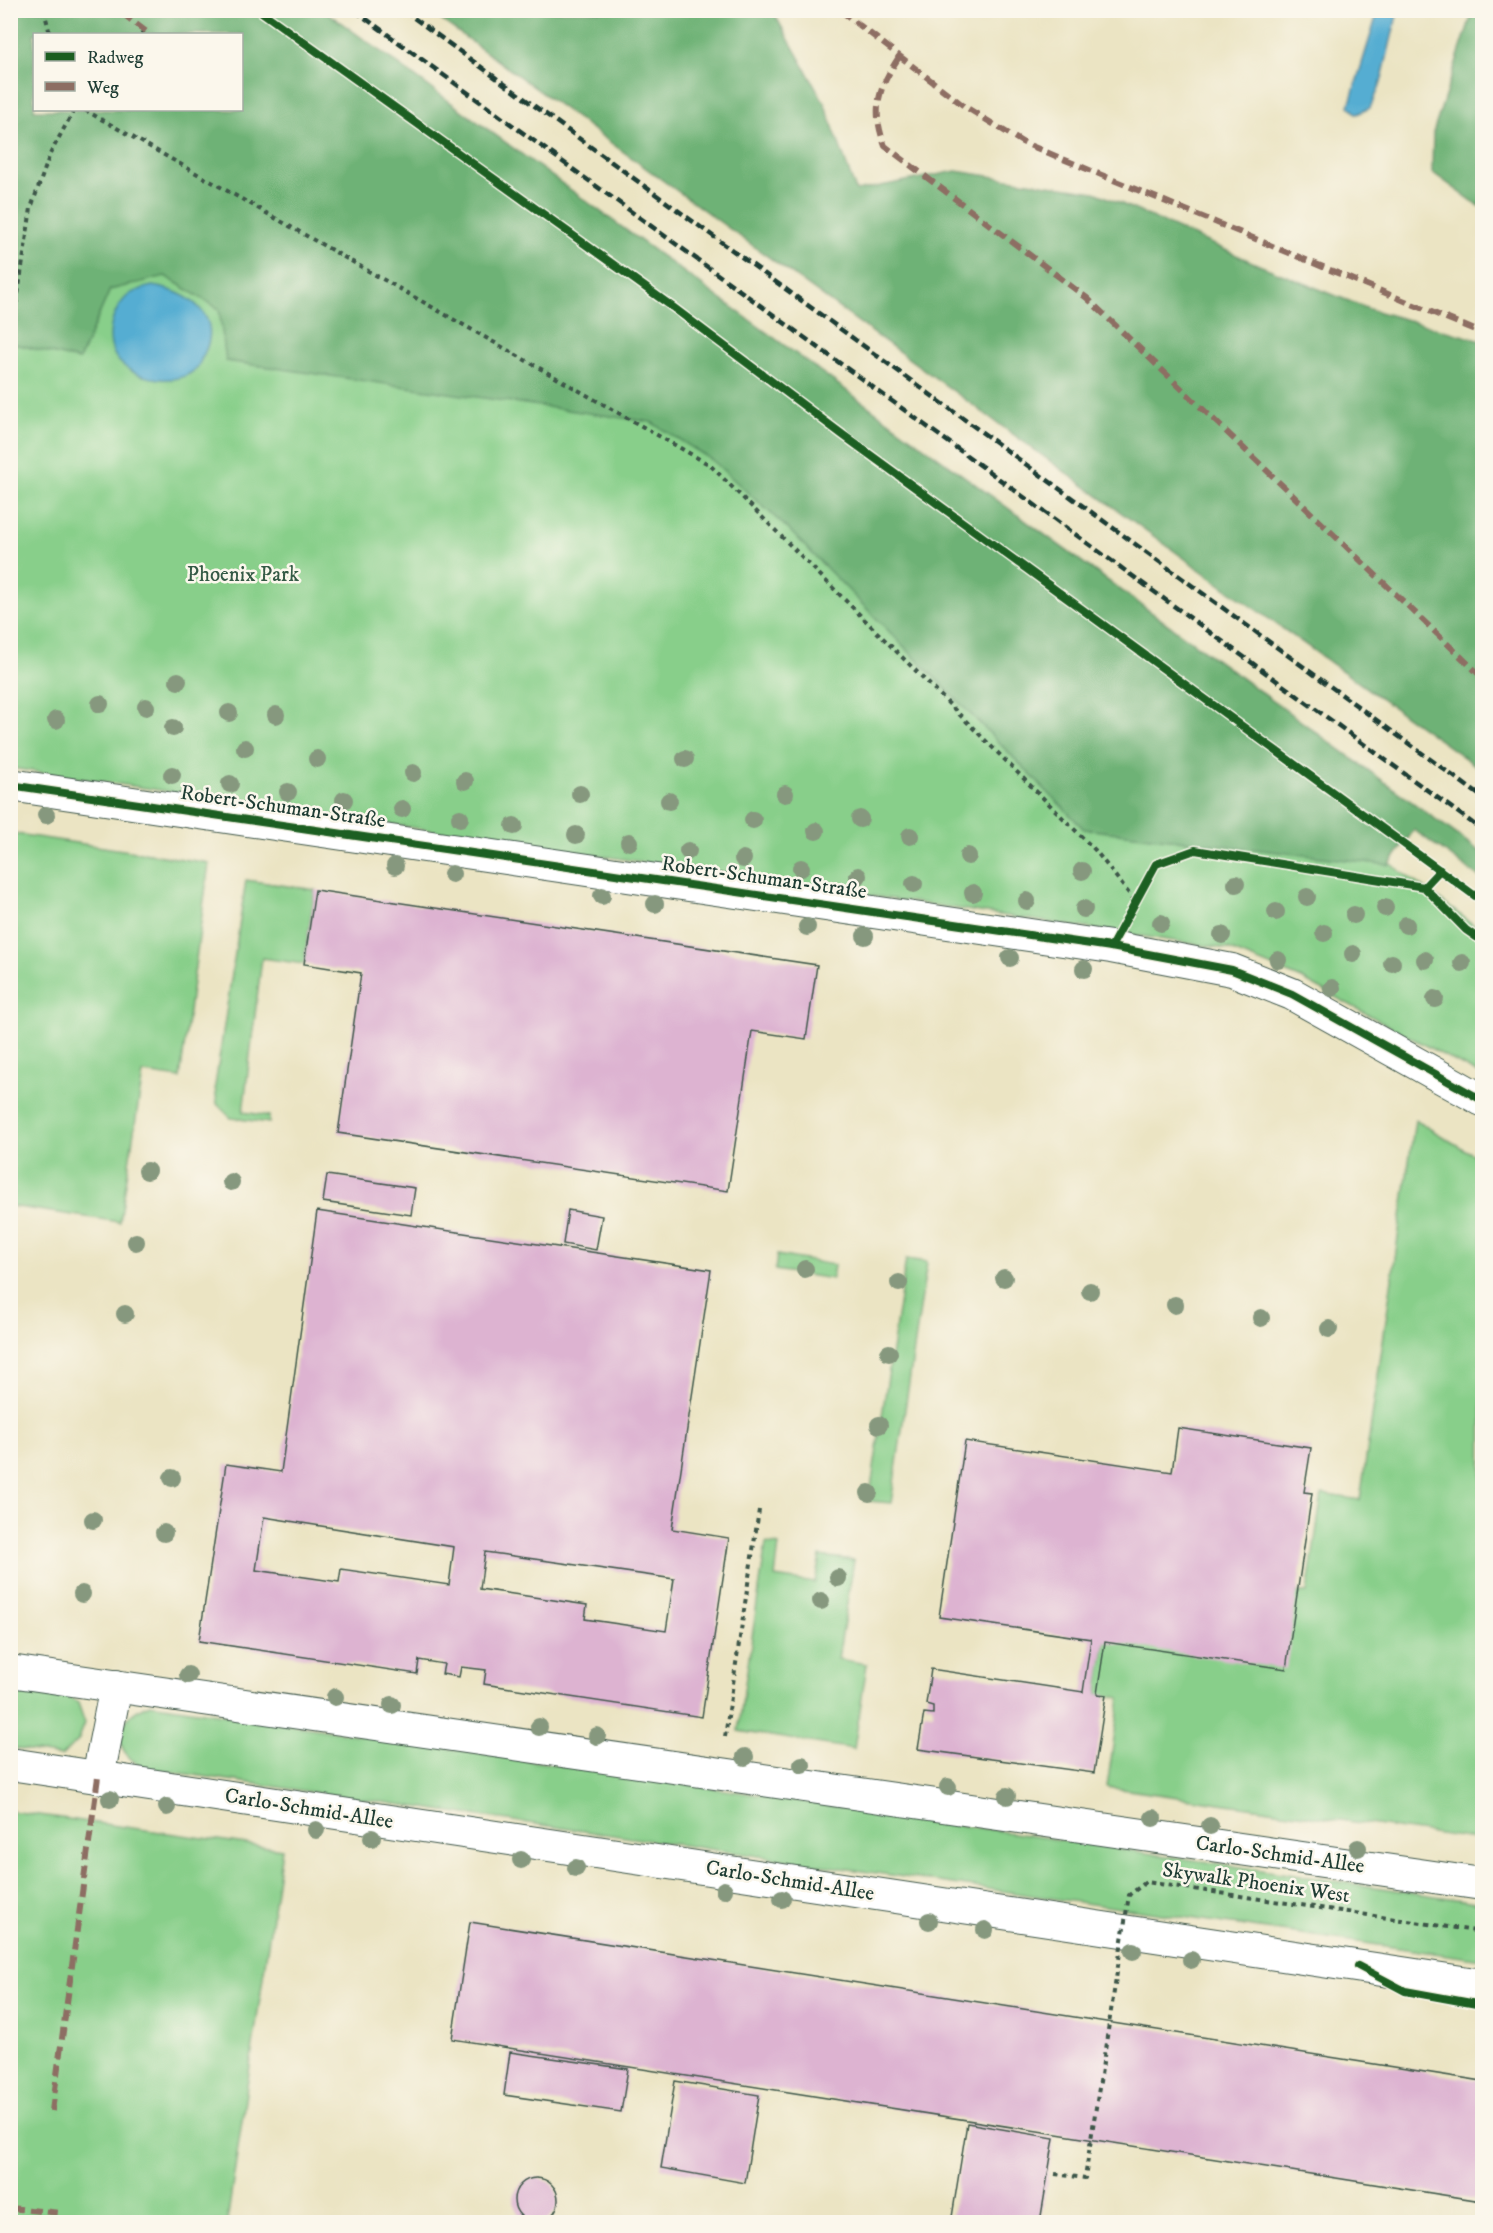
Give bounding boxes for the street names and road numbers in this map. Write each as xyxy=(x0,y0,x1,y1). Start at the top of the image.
street label: Robert-Schuman-Straße xyxy=(179,780,388,834)
street label: Robert-Schuman-Straße xyxy=(660,851,869,905)
street label: Carlo-Schmid-Allee xyxy=(223,1783,395,1835)
street label: Carlo-Schmid-Allee xyxy=(1194,1830,1366,1880)
street label: Carlo-Schmid-Allee xyxy=(704,1855,876,1907)
street label: Skywalk Phoenix West xyxy=(1161,1857,1352,1909)

